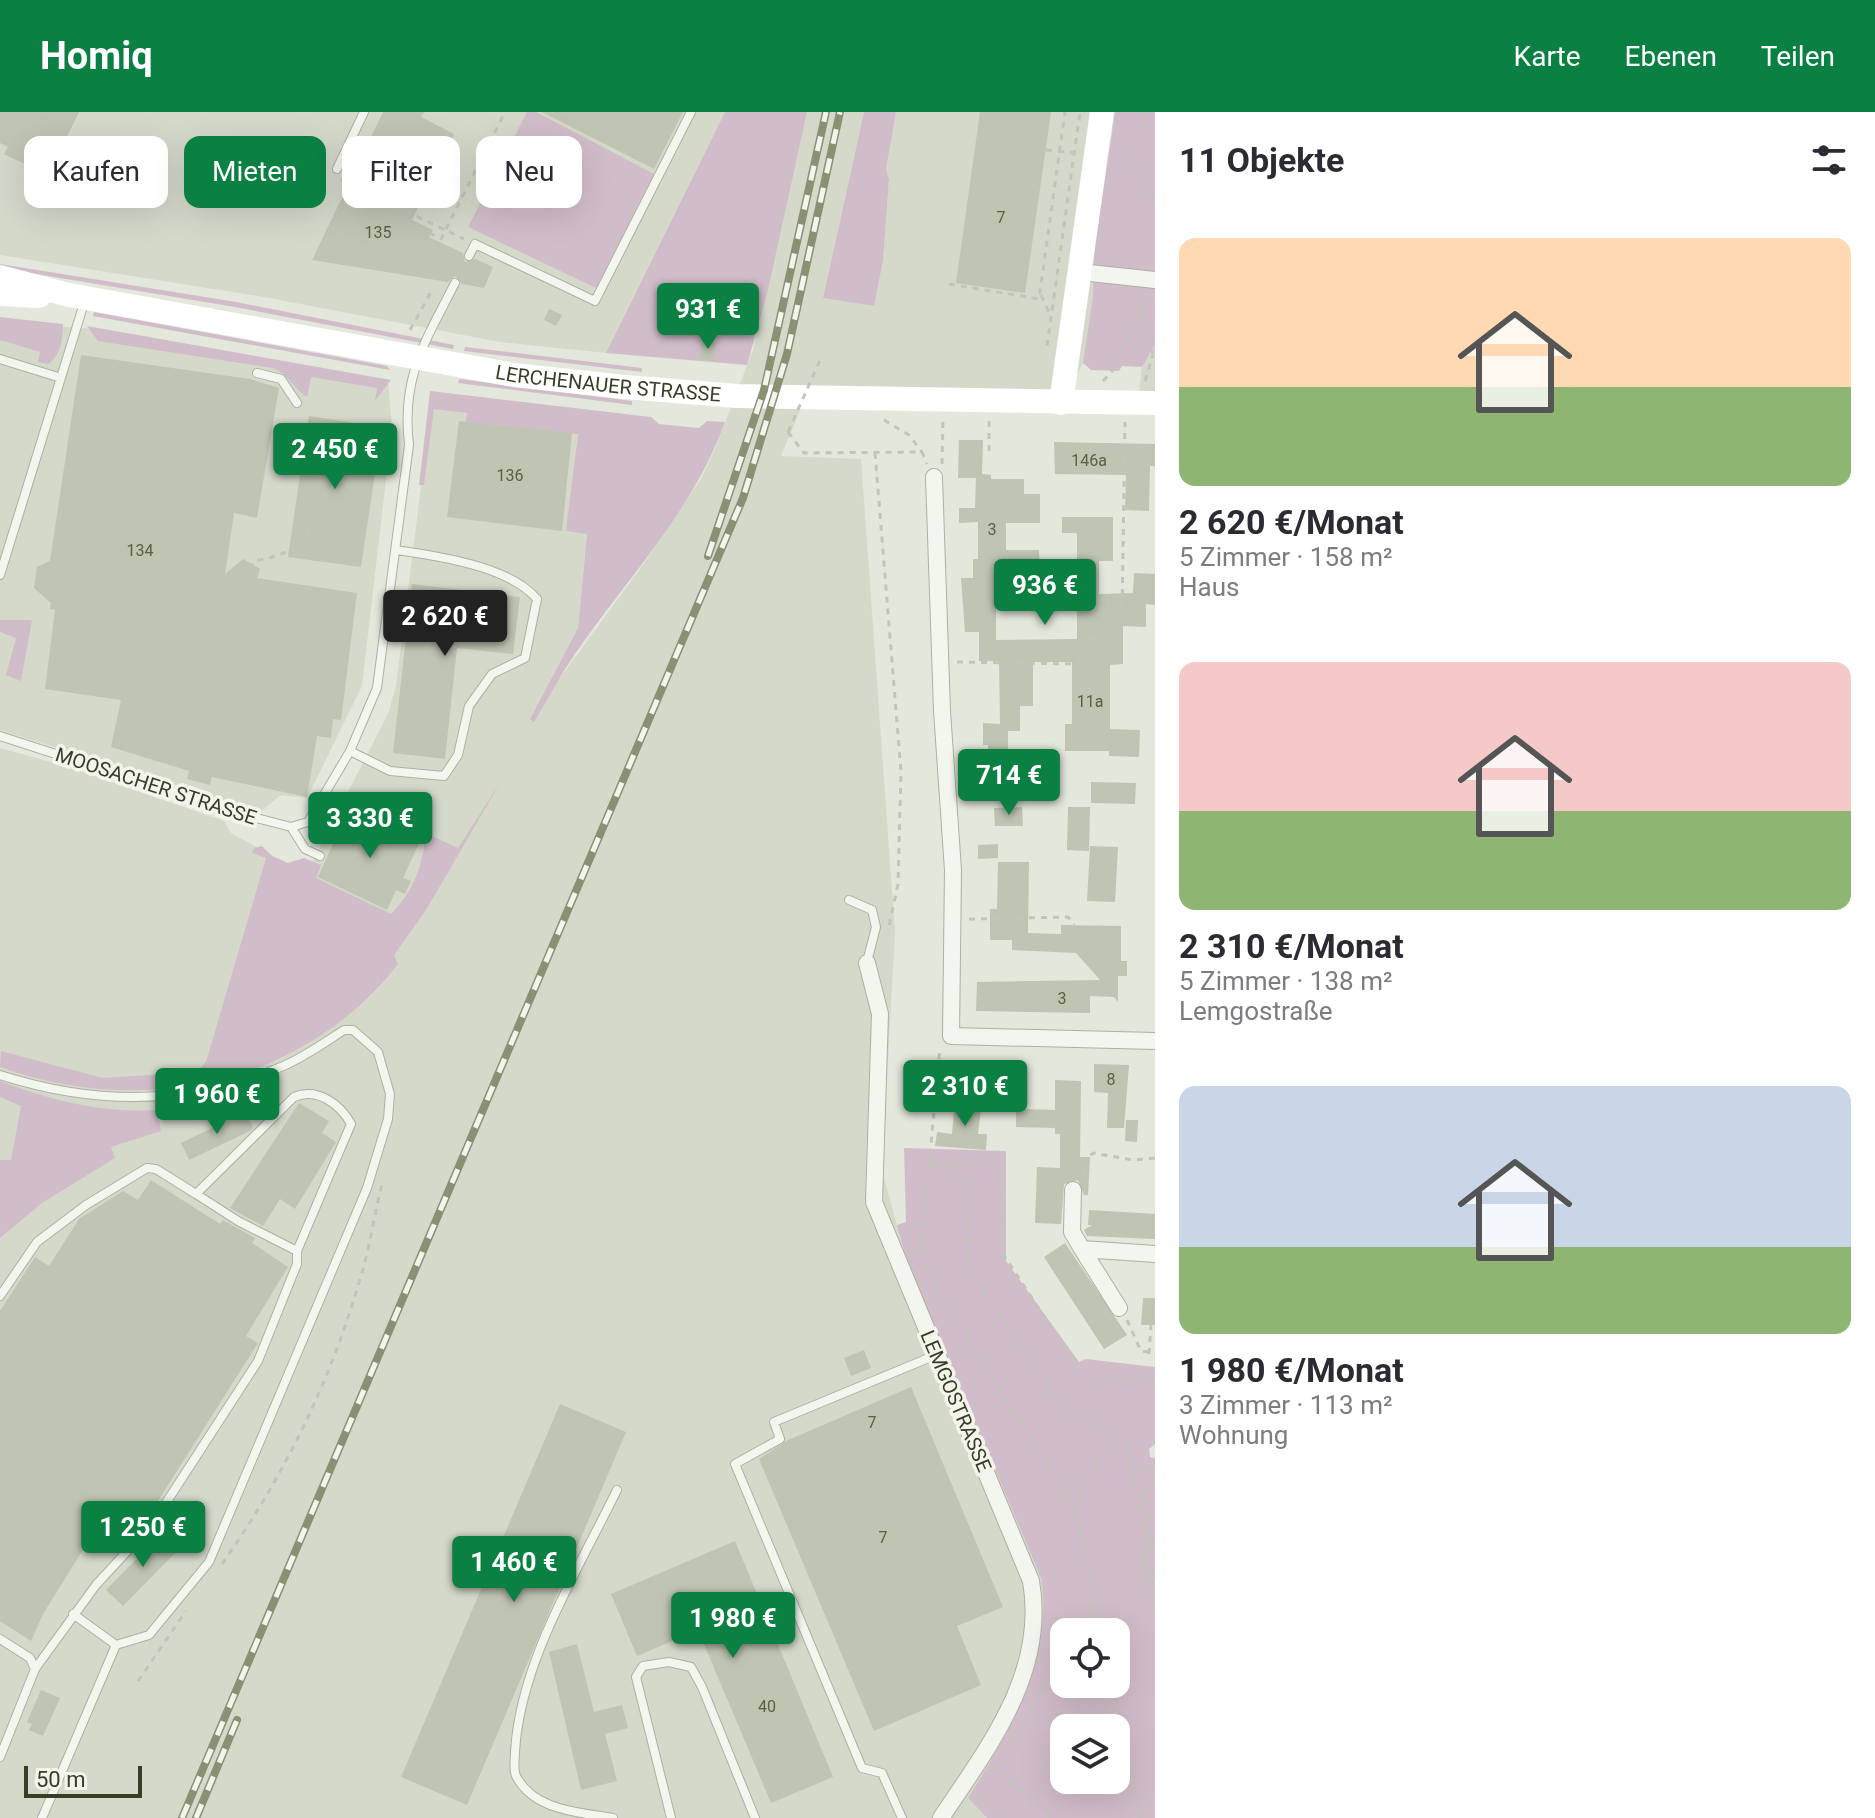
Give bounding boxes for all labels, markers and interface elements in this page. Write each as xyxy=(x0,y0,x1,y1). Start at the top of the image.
text: Homiq xyxy=(40,34,153,78)
text: Karte xyxy=(1514,40,1581,73)
text: Ebenen xyxy=(1625,40,1717,73)
text: Teilen xyxy=(1761,40,1835,73)
chip: Kaufen xyxy=(24,136,168,208)
chip: Mieten xyxy=(184,136,326,208)
chip: Filter xyxy=(342,136,460,208)
chip: Neu xyxy=(476,136,582,208)
icon: filters xyxy=(1807,138,1851,182)
text: 11 Objekte xyxy=(1179,140,1344,180)
house number: 7 xyxy=(997,208,1006,227)
house number: 135 xyxy=(365,223,391,242)
pin: 931 € xyxy=(652,283,764,351)
icon: home xyxy=(1443,290,1587,434)
text: 931 € xyxy=(675,294,741,324)
street label: LERCHENAUER STRASSE xyxy=(493,360,722,407)
pin: 2 450 € xyxy=(261,423,409,491)
text: 2 450 € xyxy=(291,434,379,464)
house number: 146a xyxy=(1071,451,1107,470)
house number: 136 xyxy=(497,466,523,485)
text: 2 620 €/Monat xyxy=(1179,502,1404,542)
house number: 3 xyxy=(988,520,997,539)
house number: 134 xyxy=(127,541,153,560)
text: 5 Zimmer · 158 m² xyxy=(1179,542,1392,572)
pin: 936 € xyxy=(989,559,1101,627)
text: 936 € xyxy=(1012,570,1078,600)
text: Haus xyxy=(1179,572,1239,602)
pin: 2 620 € xyxy=(371,590,519,658)
text: 2 620 € xyxy=(401,601,489,631)
house number: 11a xyxy=(1077,692,1103,711)
icon: home xyxy=(1443,714,1587,858)
street label: MOOSACHER STRASSE xyxy=(52,742,260,830)
pin: 714 € xyxy=(953,749,1065,817)
text: 714 € xyxy=(976,760,1042,790)
pin: 3 330 € xyxy=(296,792,444,860)
text: 3 330 € xyxy=(326,803,414,833)
text: 2 310 €/Monat xyxy=(1179,926,1404,966)
text: 5 Zimmer · 138 m² xyxy=(1179,966,1392,996)
house number: 3 xyxy=(1058,989,1067,1008)
text: Lemgostraße xyxy=(1179,996,1333,1026)
pin: 2 310 € xyxy=(891,1060,1039,1128)
pin: 1 960 € xyxy=(143,1068,291,1136)
house number: 8 xyxy=(1107,1070,1116,1089)
text: 2 310 € xyxy=(921,1071,1009,1101)
text: 1 960 € xyxy=(173,1079,261,1109)
icon: home xyxy=(1443,1138,1587,1282)
street label: LEMGOSTRASSE xyxy=(915,1327,997,1475)
text: 1 980 €/Monat xyxy=(1179,1350,1404,1390)
text: 3 Zimmer · 113 m² xyxy=(1179,1390,1392,1420)
house number: 7 xyxy=(868,1413,877,1432)
text: Wohnung xyxy=(1179,1420,1288,1450)
pin: 1 250 € xyxy=(69,1501,217,1569)
text: 1 250 € xyxy=(99,1512,187,1542)
house number: 7 xyxy=(879,1528,888,1547)
pin: 1 460 € xyxy=(440,1536,588,1604)
text: 1 460 € xyxy=(470,1547,558,1577)
pin: 1 980 € xyxy=(659,1592,807,1660)
text: 1 980 € xyxy=(689,1603,777,1633)
map controls xyxy=(1050,1618,1130,1794)
button: locate xyxy=(1050,1618,1130,1698)
house number: 40 xyxy=(758,1697,776,1716)
button: layers xyxy=(1050,1714,1130,1794)
scale bar xyxy=(24,1762,142,1798)
text: 50 m xyxy=(36,1767,85,1792)

